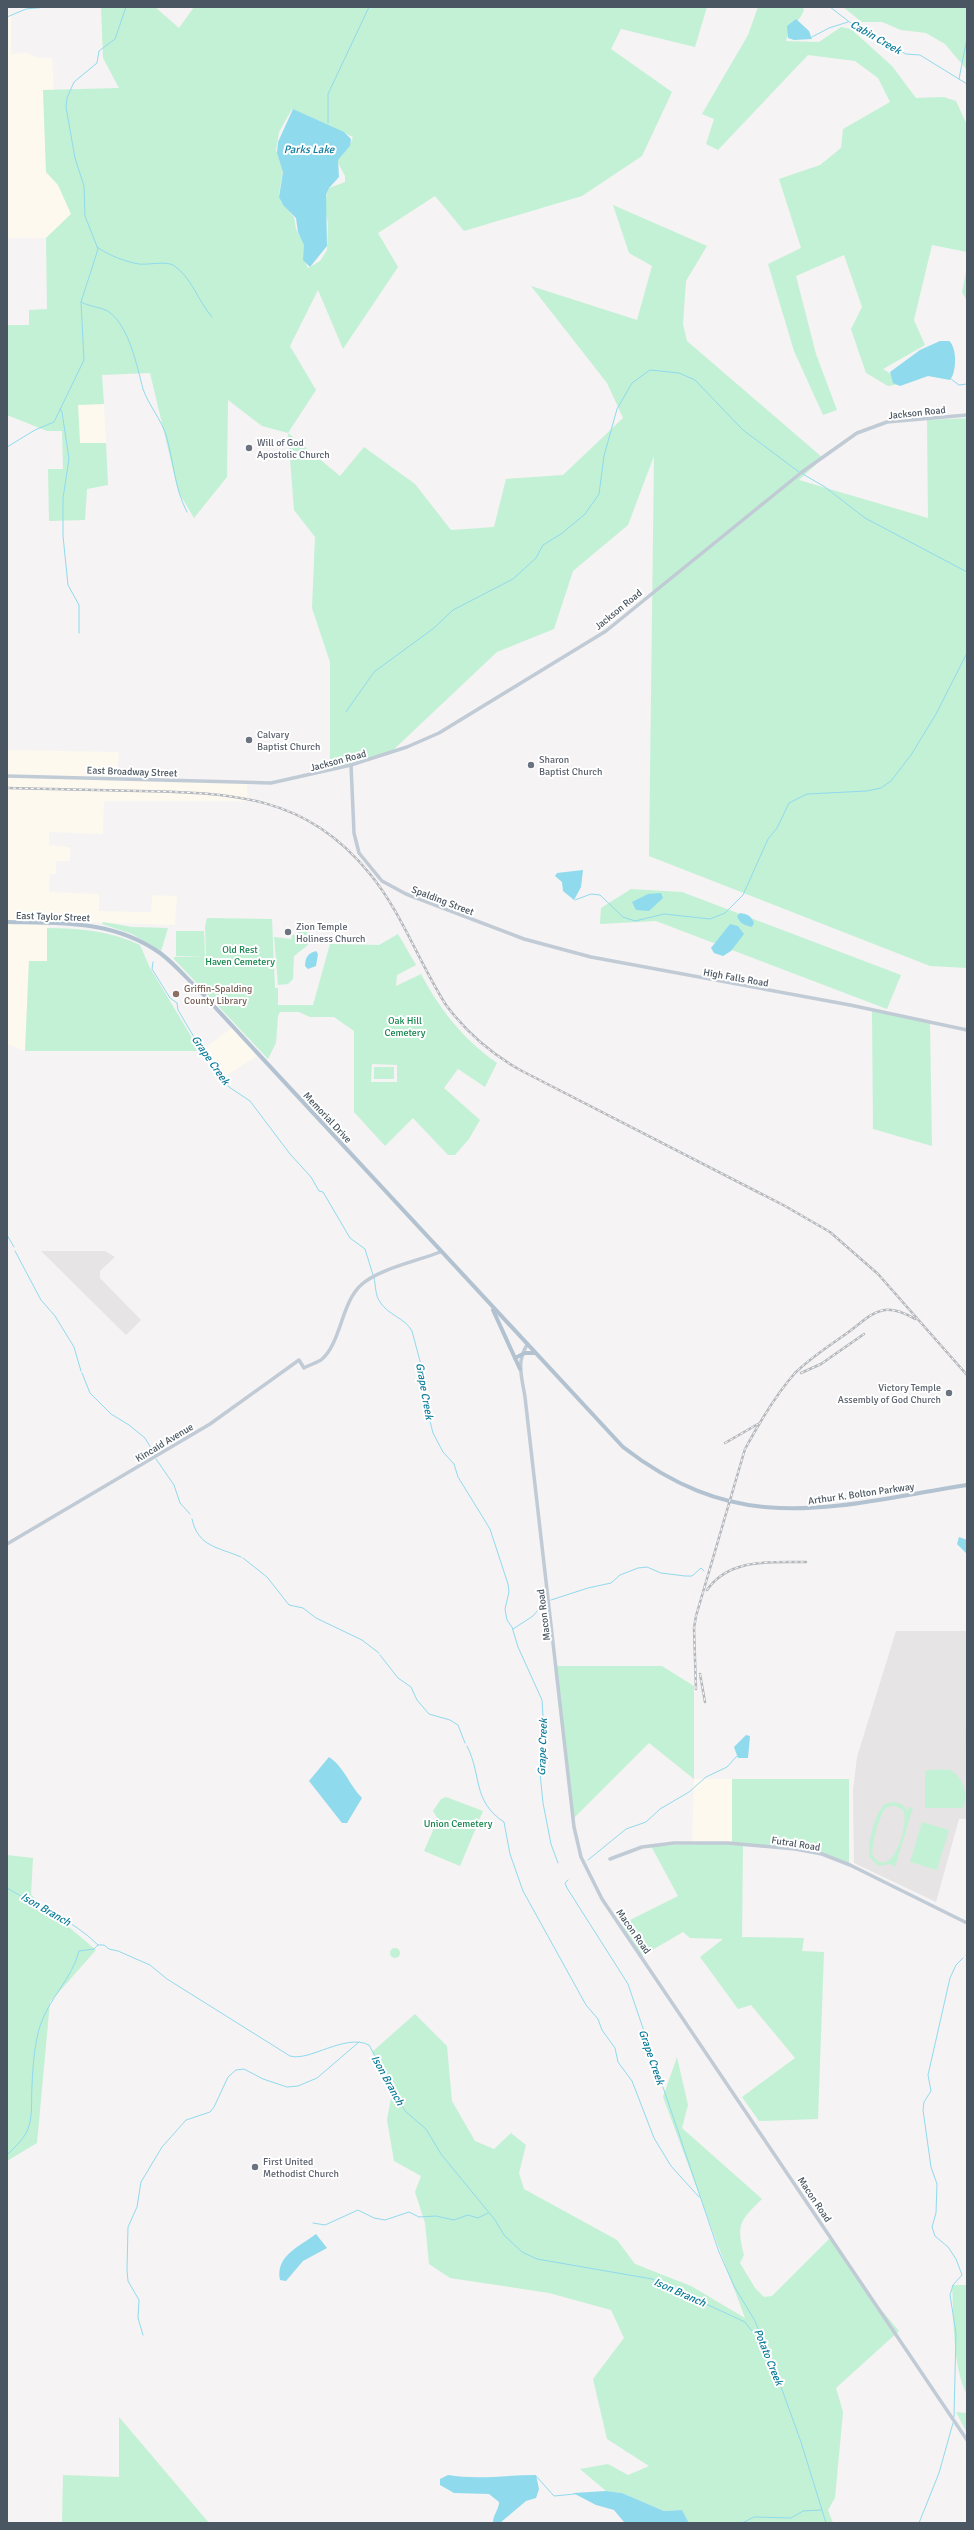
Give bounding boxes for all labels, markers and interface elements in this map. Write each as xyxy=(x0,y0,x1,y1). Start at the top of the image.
water label: Cabin Creek xyxy=(848,18,905,58)
water label: Parks Lake xyxy=(284,143,335,156)
street label: Jackson Road xyxy=(888,404,946,422)
place label: Will of God Apostolic Church xyxy=(257,437,330,461)
marker: Will of God Apostolic Church xyxy=(244,443,254,453)
street label: Jackson Road xyxy=(592,587,645,633)
place label: Calvary Baptist Church xyxy=(257,729,320,753)
marker: Calvary Baptist Church xyxy=(244,735,254,745)
street label: Jackson Road xyxy=(309,748,368,774)
place label: Sharon Baptist Church xyxy=(539,754,602,778)
marker: Sharon Baptist Church xyxy=(526,760,536,770)
street label: East Broadway Street xyxy=(86,764,178,780)
street label: Spalding Street xyxy=(410,884,476,918)
street label: East Taylor Street xyxy=(16,910,91,924)
place label: Zion Temple Holiness Church xyxy=(296,921,366,945)
marker: Zion Temple Holiness Church xyxy=(283,927,293,937)
park label: Old Rest Haven Cemetery xyxy=(205,944,275,968)
street label: High Falls Road xyxy=(702,966,769,990)
place label: Griffin-Spalding County Library xyxy=(184,983,252,1007)
marker: Griffin-Spalding County Library xyxy=(171,989,181,999)
park label: Oak Hill Cemetery xyxy=(385,1015,426,1039)
water label: Grape Creek xyxy=(189,1033,233,1089)
street label: Memorial Drive xyxy=(301,1090,354,1146)
water label: Grape Creek xyxy=(413,1362,436,1422)
place label: Victory Temple Assembly of God Church xyxy=(838,1382,941,1406)
marker: Victory Temple Assembly of God Church xyxy=(944,1388,954,1398)
street label: Kincaid Avenue xyxy=(133,1421,196,1465)
street label: Arthur K. Bolton Parkway xyxy=(807,1481,915,1507)
street label: Macon Road xyxy=(535,1588,553,1641)
water label: Grape Creek xyxy=(535,1717,550,1776)
park label: Union Cemetery xyxy=(424,1818,493,1830)
street label: Futral Road xyxy=(771,1834,821,1854)
water label: Ison Branch xyxy=(19,1890,74,1929)
street label: Macon Road xyxy=(613,1907,653,1956)
water label: Grape Creek xyxy=(636,2028,667,2088)
water label: Ison Branch xyxy=(368,2053,407,2108)
place label: First United Methodist Church xyxy=(263,2156,339,2180)
marker: First United Methodist Church xyxy=(250,2162,260,2172)
street label: Macon Road xyxy=(795,2175,834,2224)
water label: Ison Branch xyxy=(652,2275,709,2310)
water label: Potato Creek xyxy=(751,2327,786,2389)

